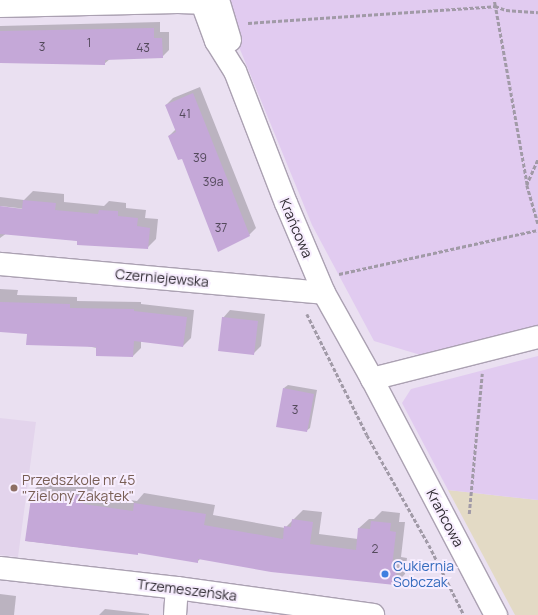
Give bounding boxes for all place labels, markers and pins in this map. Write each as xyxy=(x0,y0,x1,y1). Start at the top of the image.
place label: Przedszkole nr 45 "Zielony Zakątek" xyxy=(22,472,135,504)
marker: Przedszkole nr 45 "Zielony Zakątek" xyxy=(9,483,19,493)
place label: Cukiernia Sobczak xyxy=(393,558,454,590)
marker: Cukiernia Sobczak xyxy=(380,569,390,579)

